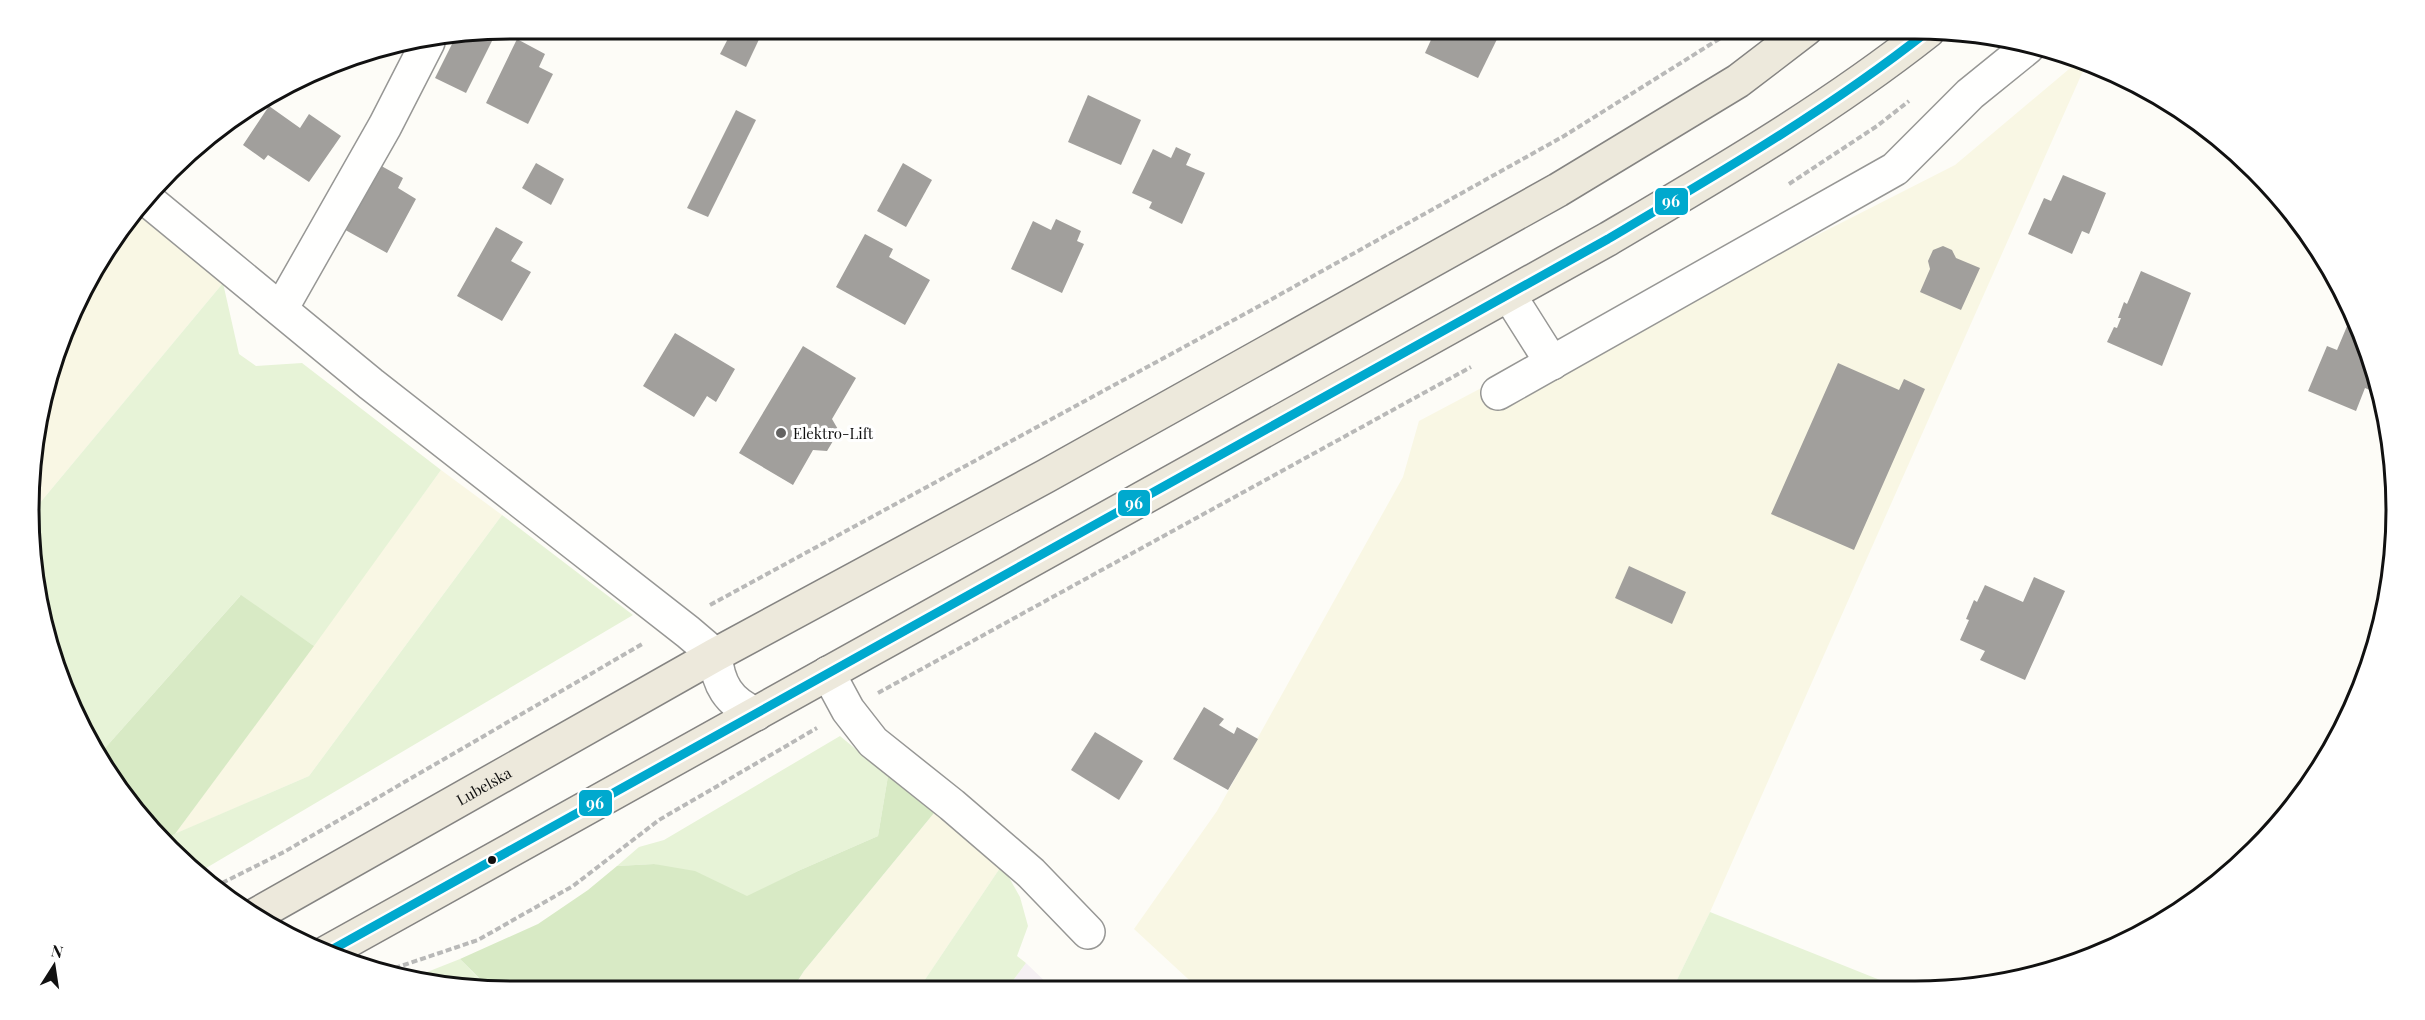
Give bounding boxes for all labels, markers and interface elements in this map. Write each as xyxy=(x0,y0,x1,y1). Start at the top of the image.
line badge: 96 xyxy=(1654,187,1689,216)
text: 96 xyxy=(1662,190,1680,211)
place label: Elektro-Lift xyxy=(793,423,874,443)
marker: Elektro-Lift xyxy=(774,426,788,440)
line badge: 96 xyxy=(1117,489,1151,517)
text: 96 xyxy=(1125,492,1143,513)
street label: Lubelska xyxy=(453,762,515,809)
line badge: 96 xyxy=(578,789,613,817)
text: 96 xyxy=(586,792,604,813)
unlabelled marker xyxy=(486,854,498,866)
north arrow xyxy=(24,936,84,996)
text: N xyxy=(49,939,65,962)

